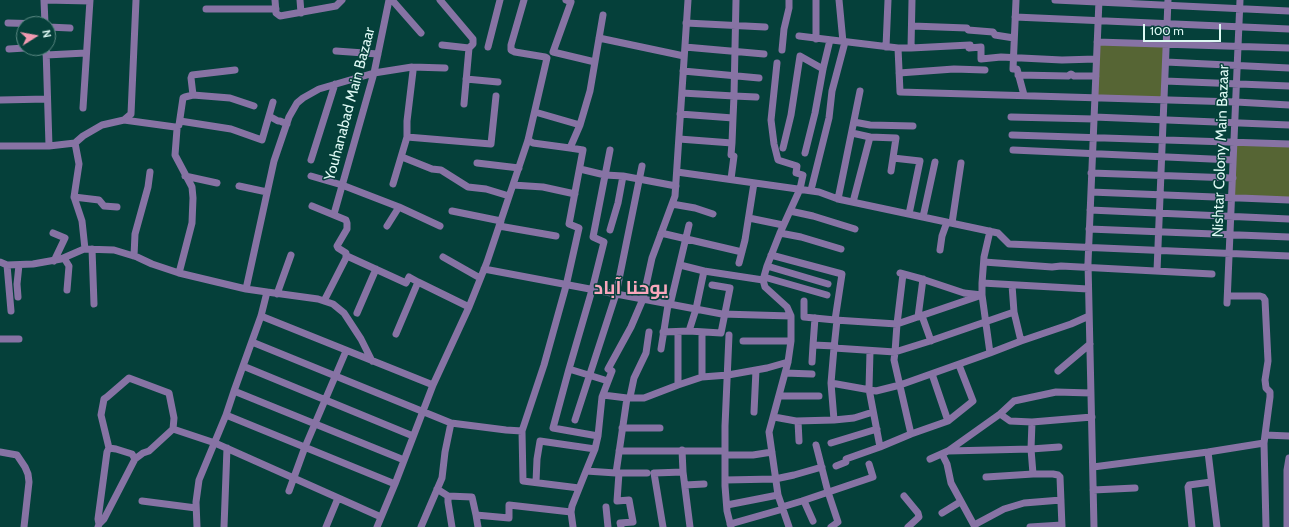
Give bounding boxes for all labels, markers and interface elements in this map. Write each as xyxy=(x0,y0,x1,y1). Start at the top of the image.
north arrow xyxy=(16,16,56,56)
scale bar xyxy=(1145,16,1223,42)
text: 100 m xyxy=(1150,23,1184,38)
street label: Youhanabad Main Bazaar xyxy=(321,25,379,183)
text: N xyxy=(39,29,54,39)
street label: Nishtar Colony Main Bazaar xyxy=(1209,64,1233,238)
district label: یوحنا آباد xyxy=(594,277,668,299)

